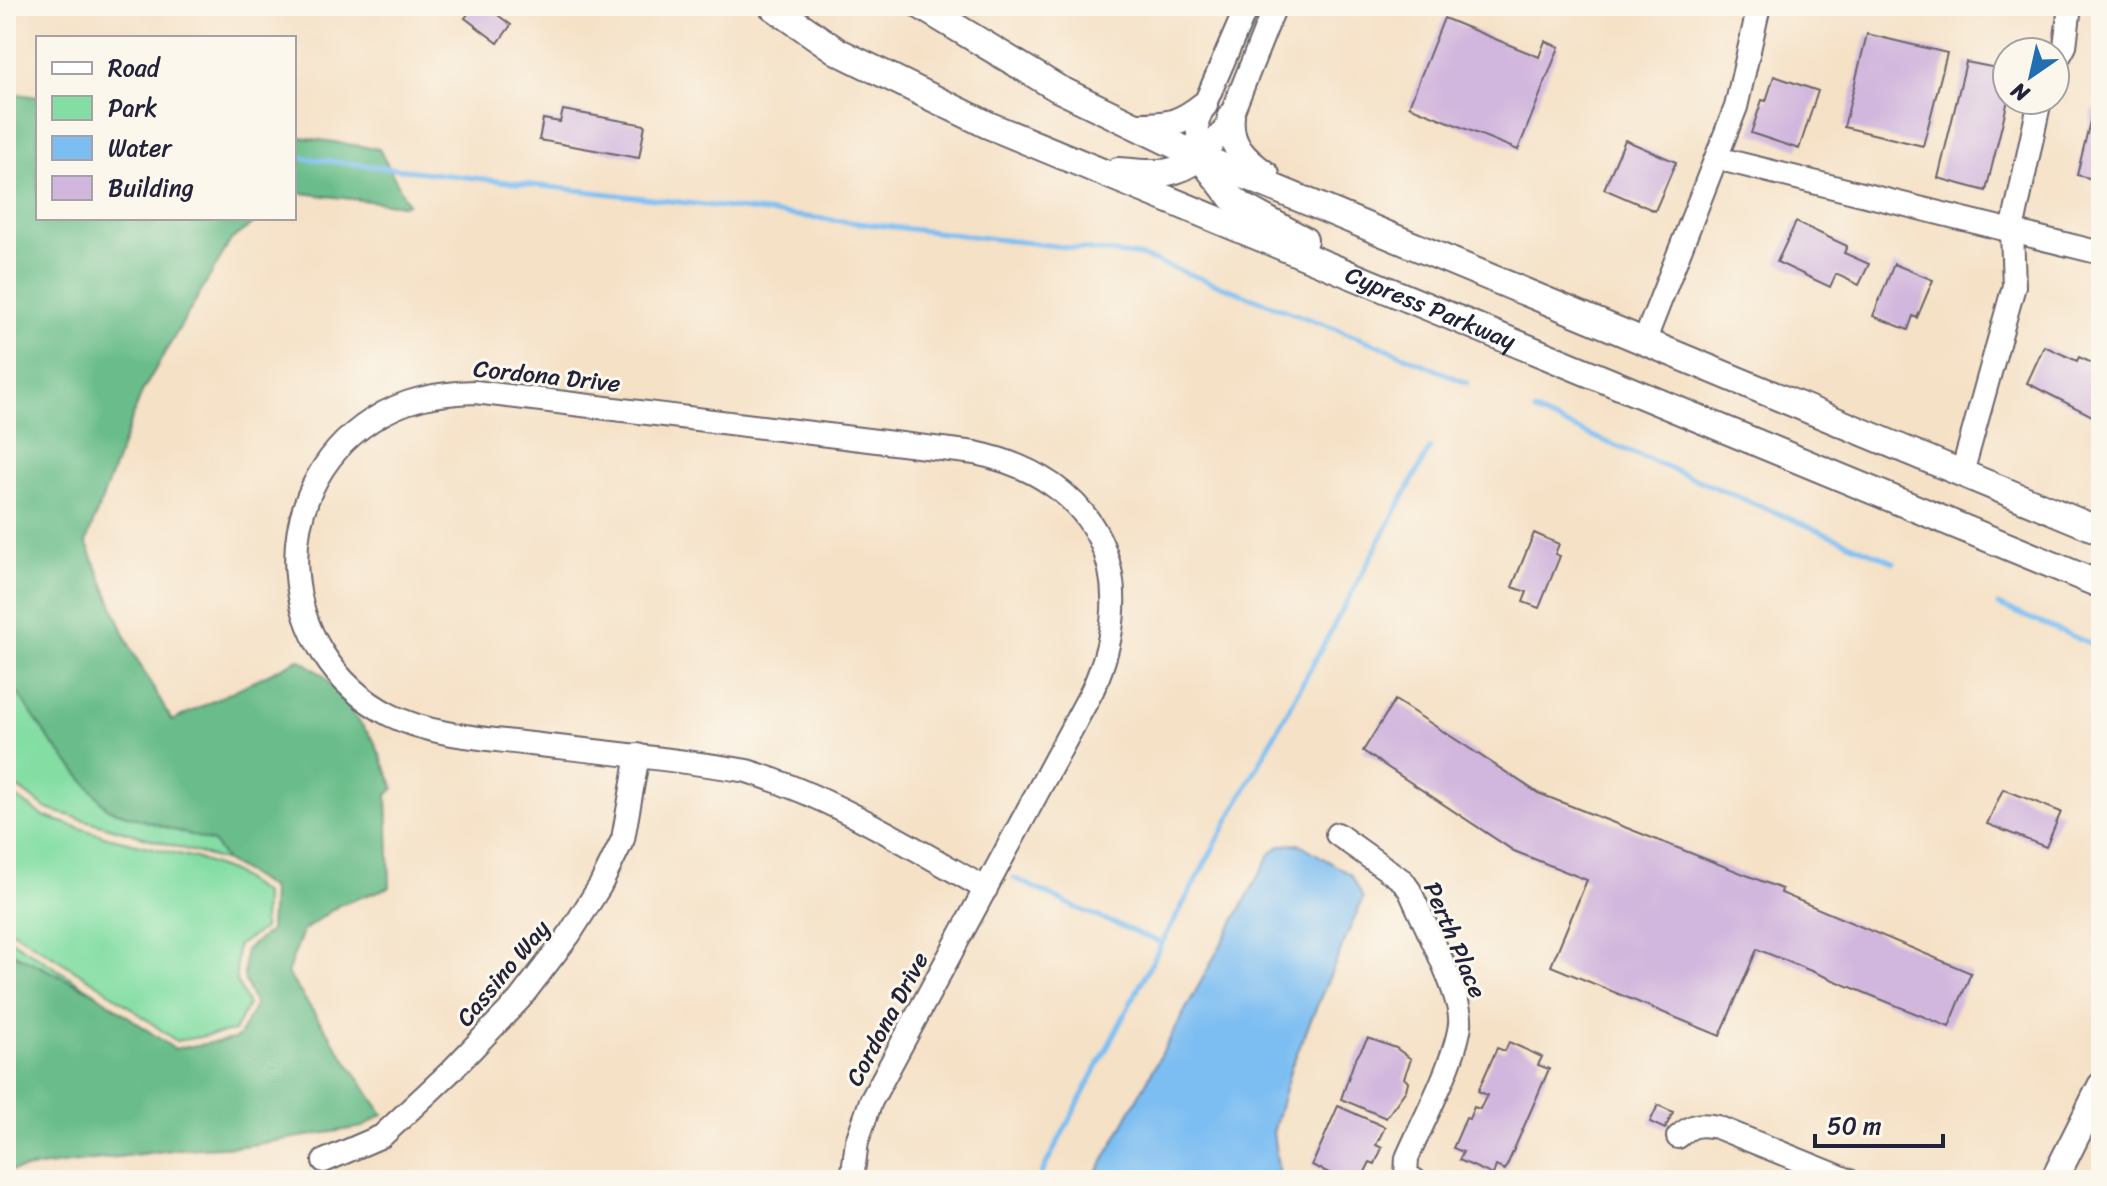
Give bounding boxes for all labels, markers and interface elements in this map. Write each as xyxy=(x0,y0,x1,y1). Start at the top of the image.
legend xyxy=(36,36,296,220)
north arrow xyxy=(1991,36,2071,116)
text: Road xyxy=(108,47,162,89)
text: N xyxy=(2002,71,2038,113)
text: Park xyxy=(108,87,157,129)
text: Water xyxy=(108,127,173,169)
text: Building xyxy=(108,167,194,209)
street label: Cypress Parkway xyxy=(1339,254,1523,362)
street label: Cordona Drive xyxy=(471,347,623,405)
street label: Perth Place xyxy=(1412,875,1498,1005)
street label: Cassino Way xyxy=(445,909,561,1036)
street label: Cordona Drive xyxy=(834,944,940,1094)
scale bar xyxy=(1815,1098,1943,1148)
text: 50 m xyxy=(1827,1105,1882,1147)

